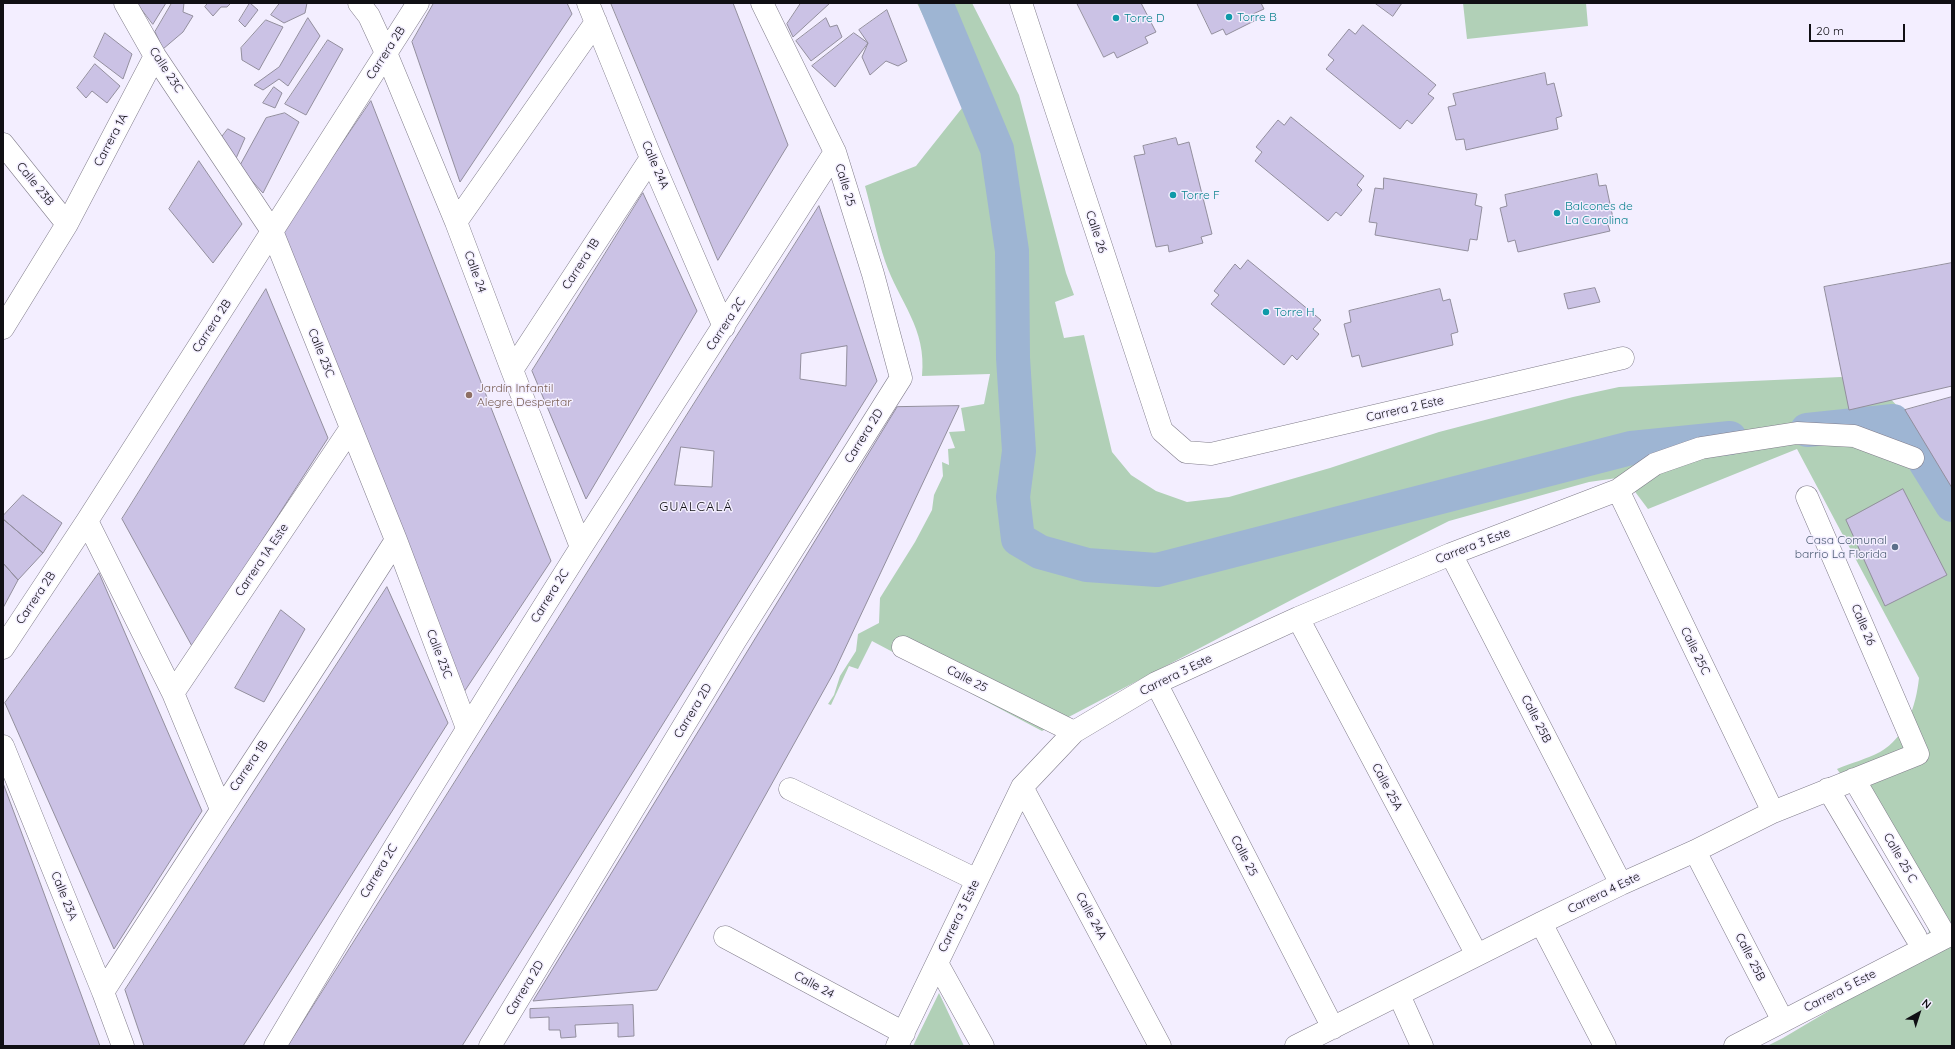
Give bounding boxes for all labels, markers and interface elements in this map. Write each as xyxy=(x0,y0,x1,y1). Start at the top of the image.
place label: Torre B xyxy=(1237,10,1277,24)
place label: Torre D xyxy=(1124,11,1165,25)
marker: Torre B xyxy=(1224,12,1234,22)
marker: Torre D xyxy=(1111,13,1121,23)
scale bar xyxy=(1811,16,1907,42)
text: 20 m xyxy=(1816,23,1844,38)
street label: Carrera 2B xyxy=(364,24,408,82)
street label: Calle 23C xyxy=(146,45,186,95)
street label: Carrera 1A xyxy=(91,111,131,169)
street label: Calle 24A xyxy=(638,139,672,191)
street label: Calle 23B xyxy=(13,160,57,208)
street label: Calle 25 xyxy=(832,162,858,208)
place label: Torre F xyxy=(1181,188,1220,202)
marker: Torre F xyxy=(1168,190,1178,200)
place label: Balcones de La Carolina xyxy=(1565,199,1633,227)
marker: Balcones de La Carolina xyxy=(1552,208,1562,218)
street label: Calle 26 xyxy=(1082,209,1110,255)
street label: Carrera 1B xyxy=(559,236,603,292)
street label: Calle 24 xyxy=(461,249,489,295)
street label: Carrera 2C xyxy=(704,295,748,353)
street label: Carrera 2B xyxy=(190,297,234,355)
place label: Torre H xyxy=(1274,305,1315,319)
marker: Torre H xyxy=(1261,307,1271,317)
street label: Calle 23C xyxy=(305,327,337,379)
place label: Jardín Infantil Alegre Despertar xyxy=(477,381,572,409)
marker: Jardín Infantil Alegre Despertar xyxy=(464,390,474,400)
street label: Carrera 2 Este xyxy=(1365,393,1445,425)
street label: Carrera 2D xyxy=(842,406,886,466)
district label: GUALCALÁ xyxy=(659,499,733,515)
street label: Carrera 1A Este xyxy=(232,521,292,599)
street label: Carrera 3 Este xyxy=(1434,525,1512,567)
place label: Casa Comunal barrio La Florida xyxy=(1795,533,1887,561)
marker: Casa Comunal barrio La Florida xyxy=(1890,542,1900,552)
street label: Carrera 2C xyxy=(528,567,572,625)
street label: Carrera 2B xyxy=(13,569,59,627)
street label: Calle 26 xyxy=(1848,602,1878,648)
street label: Calle 25C xyxy=(1677,625,1713,677)
street label: Calle 23C xyxy=(423,627,455,681)
street label: Carrera 3 Este xyxy=(1137,651,1215,699)
street label: Calle 25 xyxy=(944,663,990,695)
street label: Carrera 2D xyxy=(671,681,715,741)
street label: Calle 25B xyxy=(1518,693,1554,745)
street label: Carrera 1B xyxy=(227,738,271,794)
street label: Calle 25A xyxy=(1369,761,1405,813)
street label: Calle 25 C xyxy=(1880,831,1920,885)
street label: Calle 25 xyxy=(1228,833,1260,879)
street label: Carrera 2C xyxy=(357,841,401,901)
street label: Carrera 4 Este xyxy=(1565,869,1643,917)
street label: Calle 23A xyxy=(48,870,80,922)
street label: Carrera 3 Este xyxy=(935,877,983,955)
street label: Calle 24A xyxy=(1073,890,1109,942)
street label: Calle 25B xyxy=(1732,931,1768,983)
street label: Carrera 2D xyxy=(503,958,547,1018)
street label: Carrera 5 Este xyxy=(1802,967,1878,1015)
street label: Calle 24 xyxy=(791,968,837,1002)
north arrow xyxy=(1899,993,1939,1033)
text: N xyxy=(1919,996,1934,1012)

